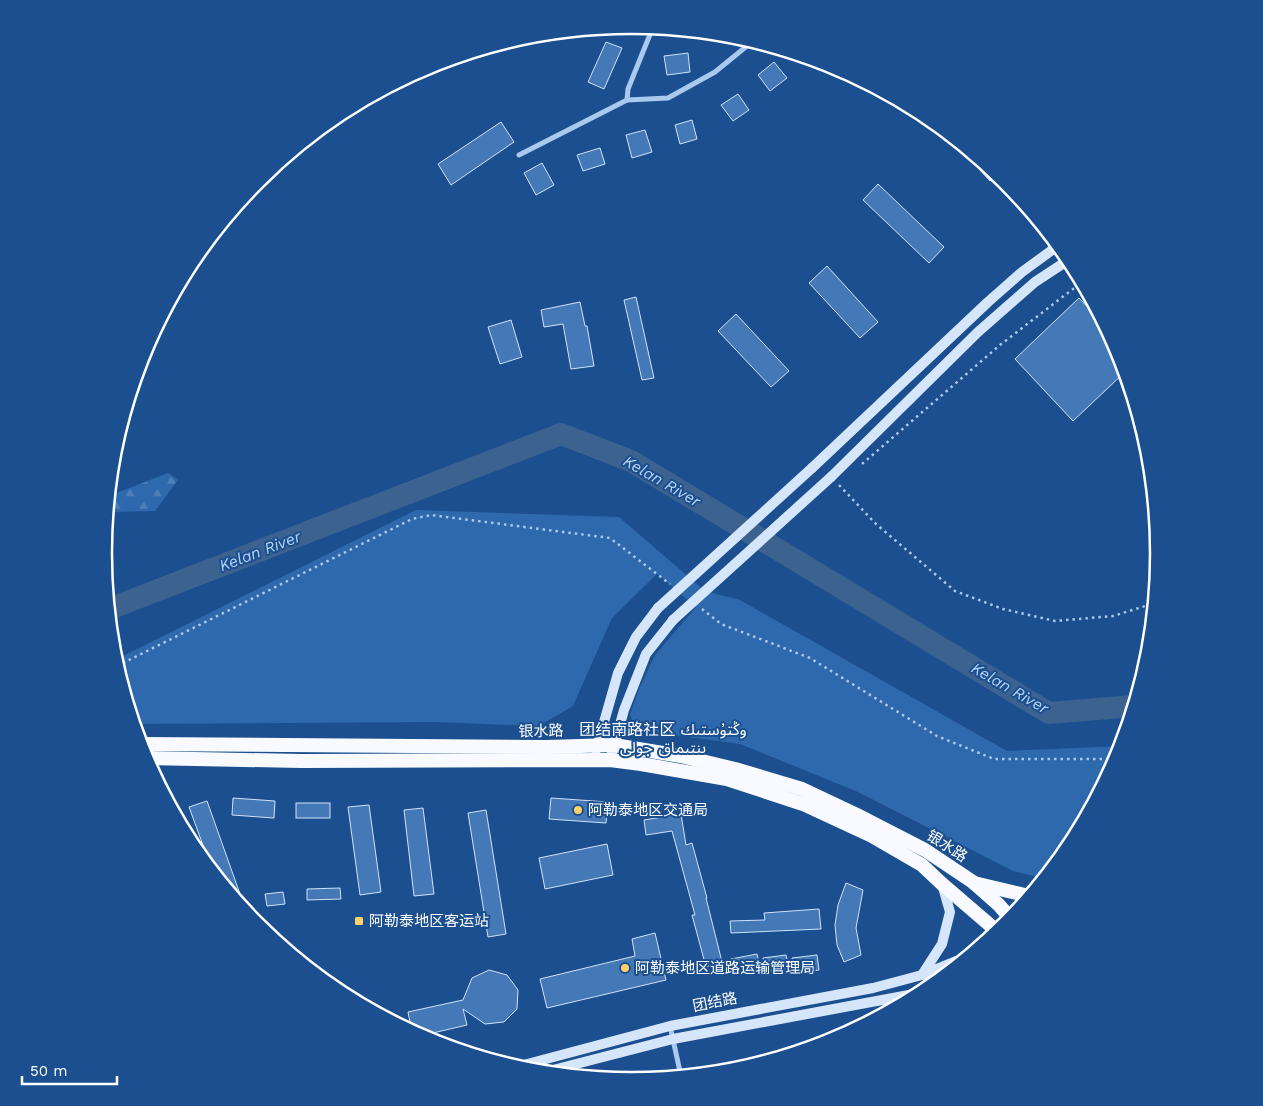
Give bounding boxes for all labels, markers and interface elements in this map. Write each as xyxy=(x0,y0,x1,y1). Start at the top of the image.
water label: Kelan River xyxy=(620,451,705,511)
water label: Kelan River xyxy=(216,526,304,575)
water label: Kelan River xyxy=(968,658,1053,718)
district label: 团结南路社区 وڭتۇستىك ىنتىماق جولى xyxy=(579,720,747,757)
street label: 银水路 xyxy=(518,722,564,740)
place label: 阿勒泰地区交通局 xyxy=(588,801,708,819)
marker: 阿勒泰地区交通局 xyxy=(572,804,584,816)
street label: 银水路 xyxy=(923,826,971,866)
place label: 阿勒泰地区客运站 xyxy=(369,912,489,930)
marker: 阿勒泰地区客运站 xyxy=(353,915,365,927)
place label: 阿勒泰地区道路运输管理局 xyxy=(635,959,815,977)
marker: 阿勒泰地区道路运输管理局 xyxy=(619,962,631,974)
street label: 团结路 xyxy=(691,989,739,1015)
scale bar xyxy=(22,1054,118,1086)
text: 50 m xyxy=(30,1062,67,1080)

